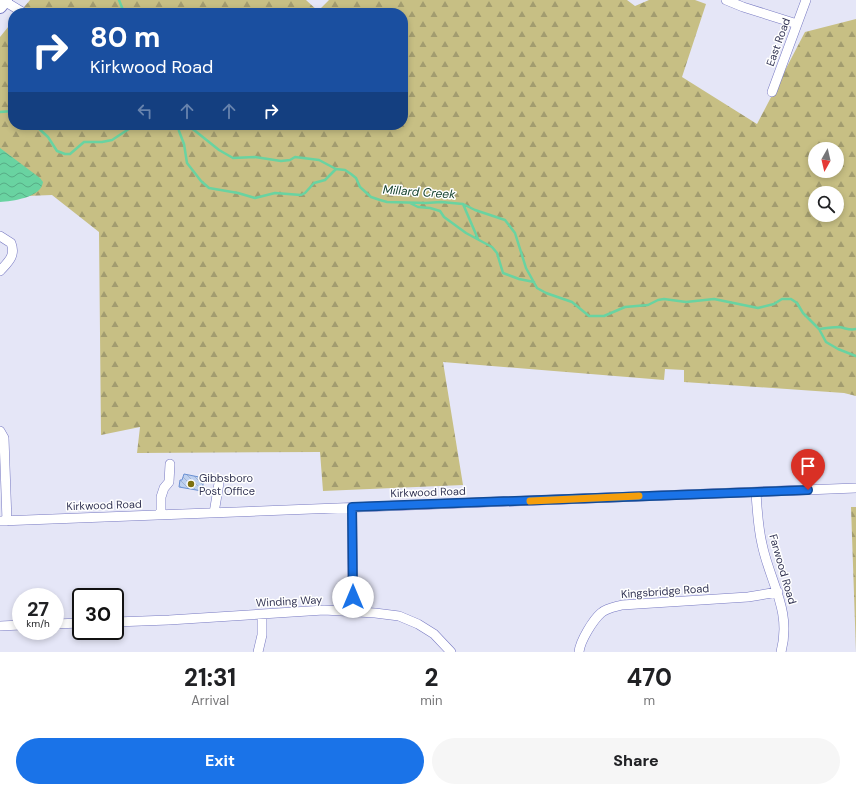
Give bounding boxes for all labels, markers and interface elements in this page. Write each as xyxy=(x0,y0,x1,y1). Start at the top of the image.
street label: East Road xyxy=(763,16,793,68)
text: 80 m xyxy=(90,19,160,56)
icon: right xyxy=(24,24,76,76)
text: Kirkwood Road xyxy=(90,55,213,79)
icon: left xyxy=(134,100,156,122)
icon: ahead xyxy=(176,100,198,122)
icon: ahead xyxy=(218,100,240,122)
icon: right xyxy=(260,100,282,122)
north arrow xyxy=(808,142,844,178)
map controls xyxy=(808,142,844,222)
water label: Millard Creek xyxy=(382,181,457,203)
button: search xyxy=(808,186,844,222)
pin xyxy=(791,449,825,490)
icon: arrive xyxy=(797,455,819,477)
place label: Gibbsboro Post Office xyxy=(199,471,255,498)
marker: Gibbsboro Post Office xyxy=(186,479,196,489)
street label: Kirkwood Road xyxy=(390,484,466,500)
street label: Kirkwood Road xyxy=(66,497,142,513)
street label: Farwood Road xyxy=(766,532,800,606)
position arrow xyxy=(332,576,374,618)
street label: Kingsbridge Road xyxy=(621,581,710,601)
speed limit sign: 30 xyxy=(72,588,124,640)
street label: Winding Way xyxy=(255,592,323,610)
text: 27 xyxy=(27,596,49,622)
text: km/h xyxy=(26,617,50,630)
text: 21:31 xyxy=(184,662,236,693)
text: 2 xyxy=(424,662,438,693)
text: 470 xyxy=(627,662,672,693)
text: Arrival xyxy=(191,692,229,709)
text: min xyxy=(420,692,442,709)
text: m xyxy=(643,692,655,709)
button: Exit xyxy=(16,738,424,784)
button: Share xyxy=(432,738,840,784)

